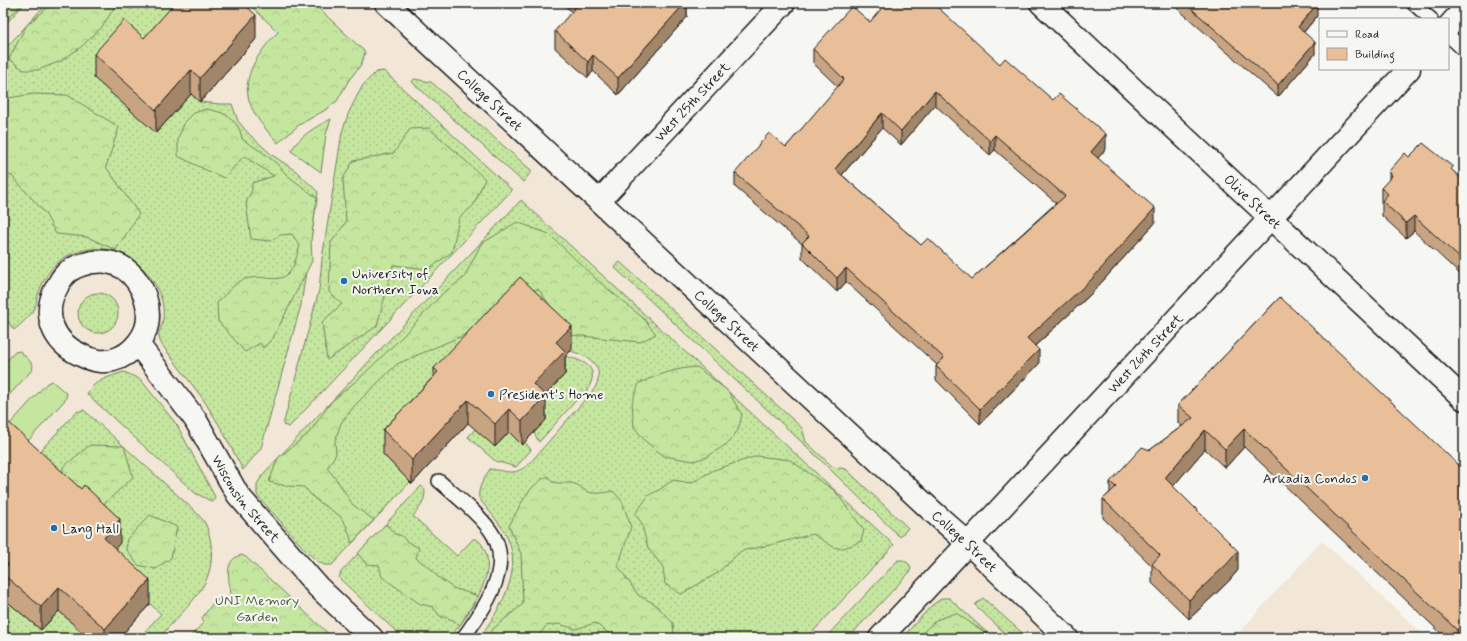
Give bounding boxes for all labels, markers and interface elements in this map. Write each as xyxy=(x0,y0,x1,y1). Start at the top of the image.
legend xyxy=(1319,18,1449,70)
text: Road xyxy=(1355,27,1379,43)
text: Building xyxy=(1355,47,1395,64)
street label: West 25th Street xyxy=(651,58,735,146)
street label: College Street xyxy=(453,66,526,135)
street label: Olive Street xyxy=(1220,171,1285,233)
place label: University of Northern Iowa xyxy=(352,265,439,299)
marker: University of Northern Iowa xyxy=(339,276,349,286)
street label: College Street xyxy=(690,286,763,356)
street label: West 26th Street xyxy=(1104,309,1188,398)
place label: President's Home xyxy=(499,386,604,404)
marker: President's Home xyxy=(486,389,496,399)
street label: Wisconsin Street xyxy=(207,452,284,547)
place label: Arkadia Condos xyxy=(1263,470,1357,488)
marker: Arkadia Condos xyxy=(1360,473,1370,483)
street label: College Street xyxy=(927,507,1001,576)
place label: Lang Hall xyxy=(62,520,119,539)
marker: Lang Hall xyxy=(49,523,59,533)
park label: UNI Memory Garden xyxy=(215,592,299,626)

